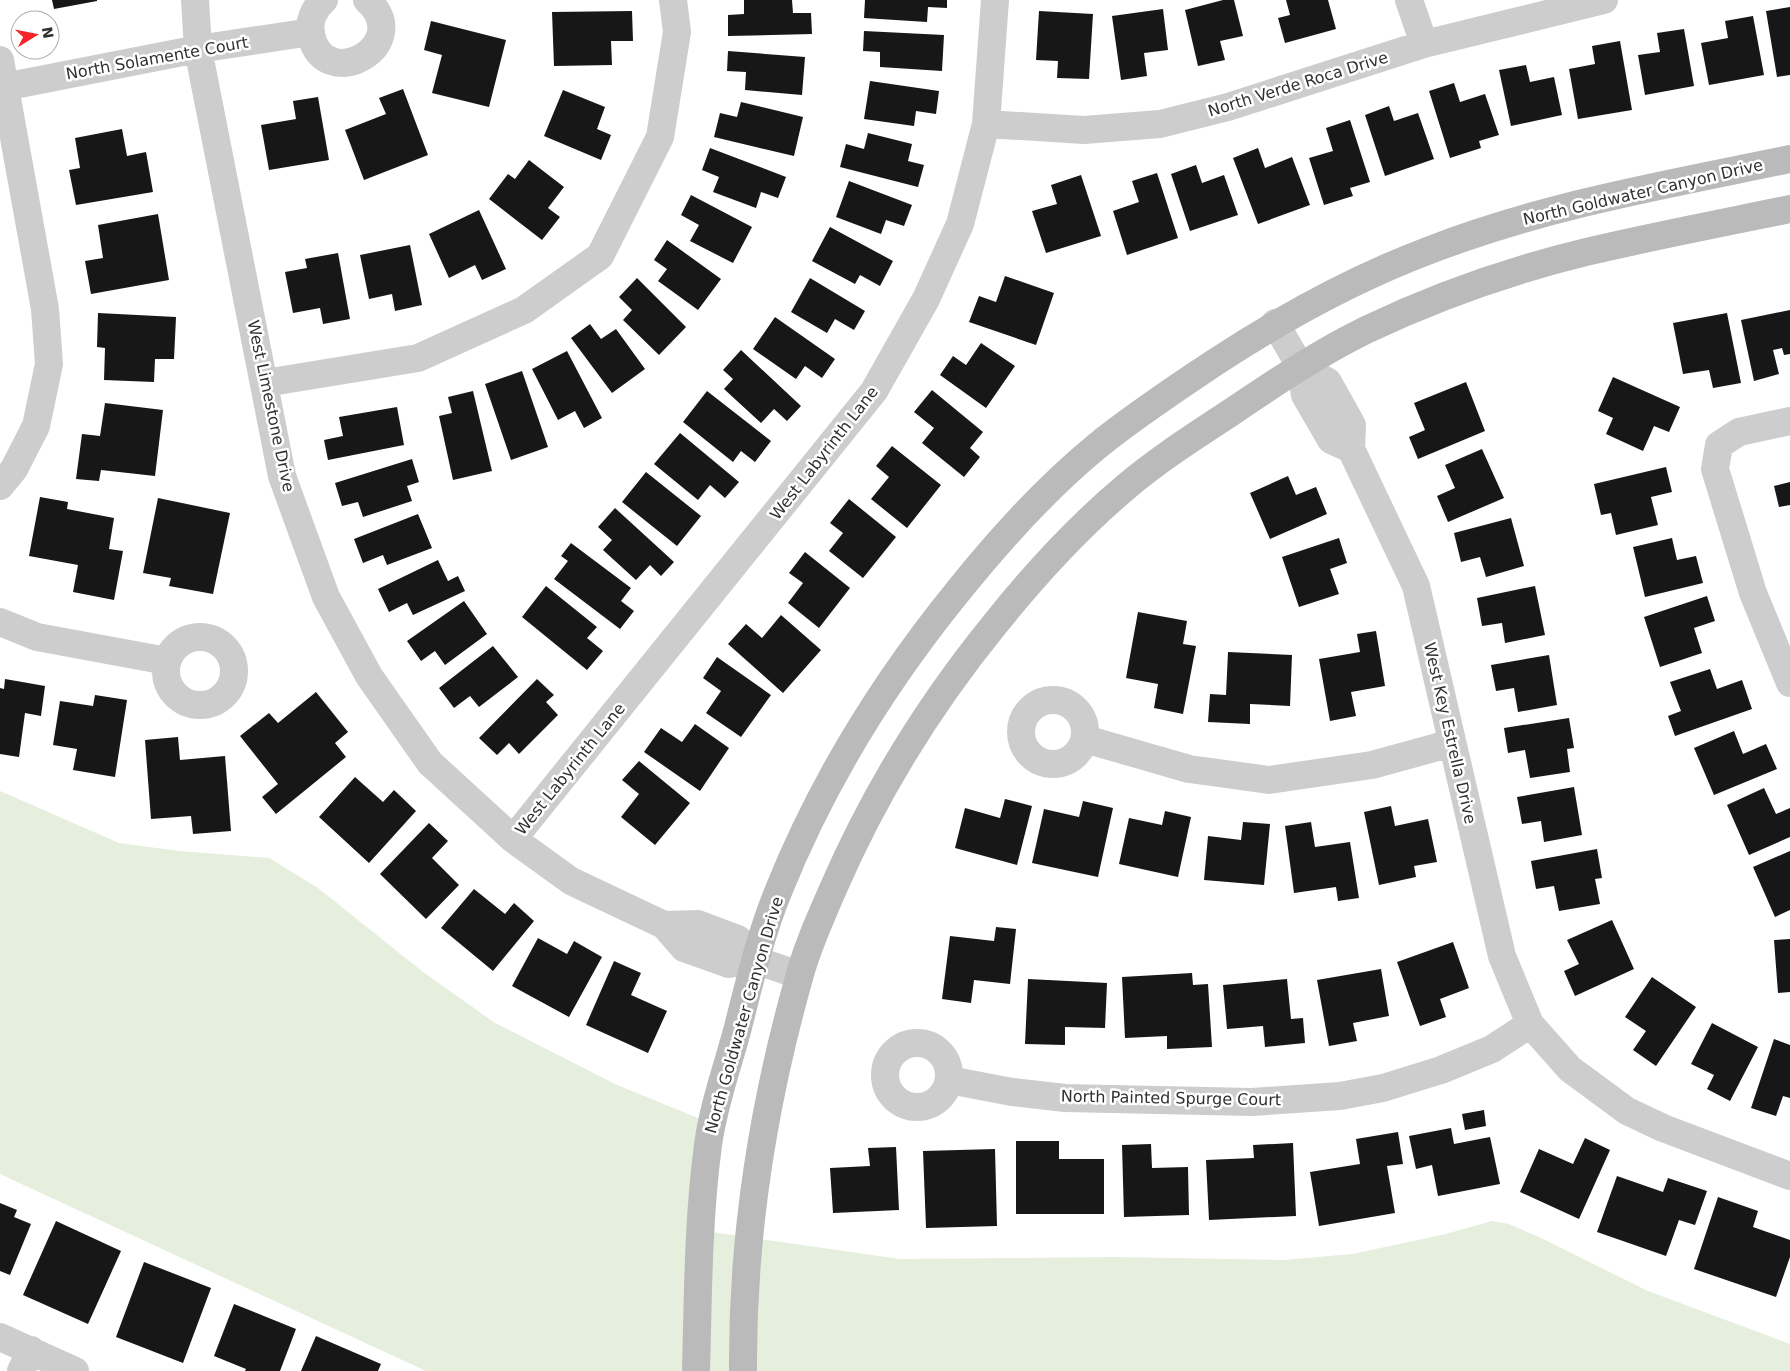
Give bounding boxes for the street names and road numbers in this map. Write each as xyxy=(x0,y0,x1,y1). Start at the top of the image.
street label: North Solamente Court xyxy=(64,33,250,83)
street label: North Verde Roca Drive xyxy=(1206,48,1390,120)
street label: North Goldwater Canyon Drive xyxy=(1521,155,1765,229)
street label: West Limestone Drive xyxy=(243,318,299,494)
street label: West Labyrinth Lane xyxy=(766,382,882,524)
street label: West Key Estrella Drive xyxy=(1420,640,1480,826)
street label: West Labyrinth Lane xyxy=(511,699,629,839)
street label: North Goldwater Canyon Drive xyxy=(701,894,787,1136)
street label: North Painted Spurge Court xyxy=(1061,1087,1281,1109)

